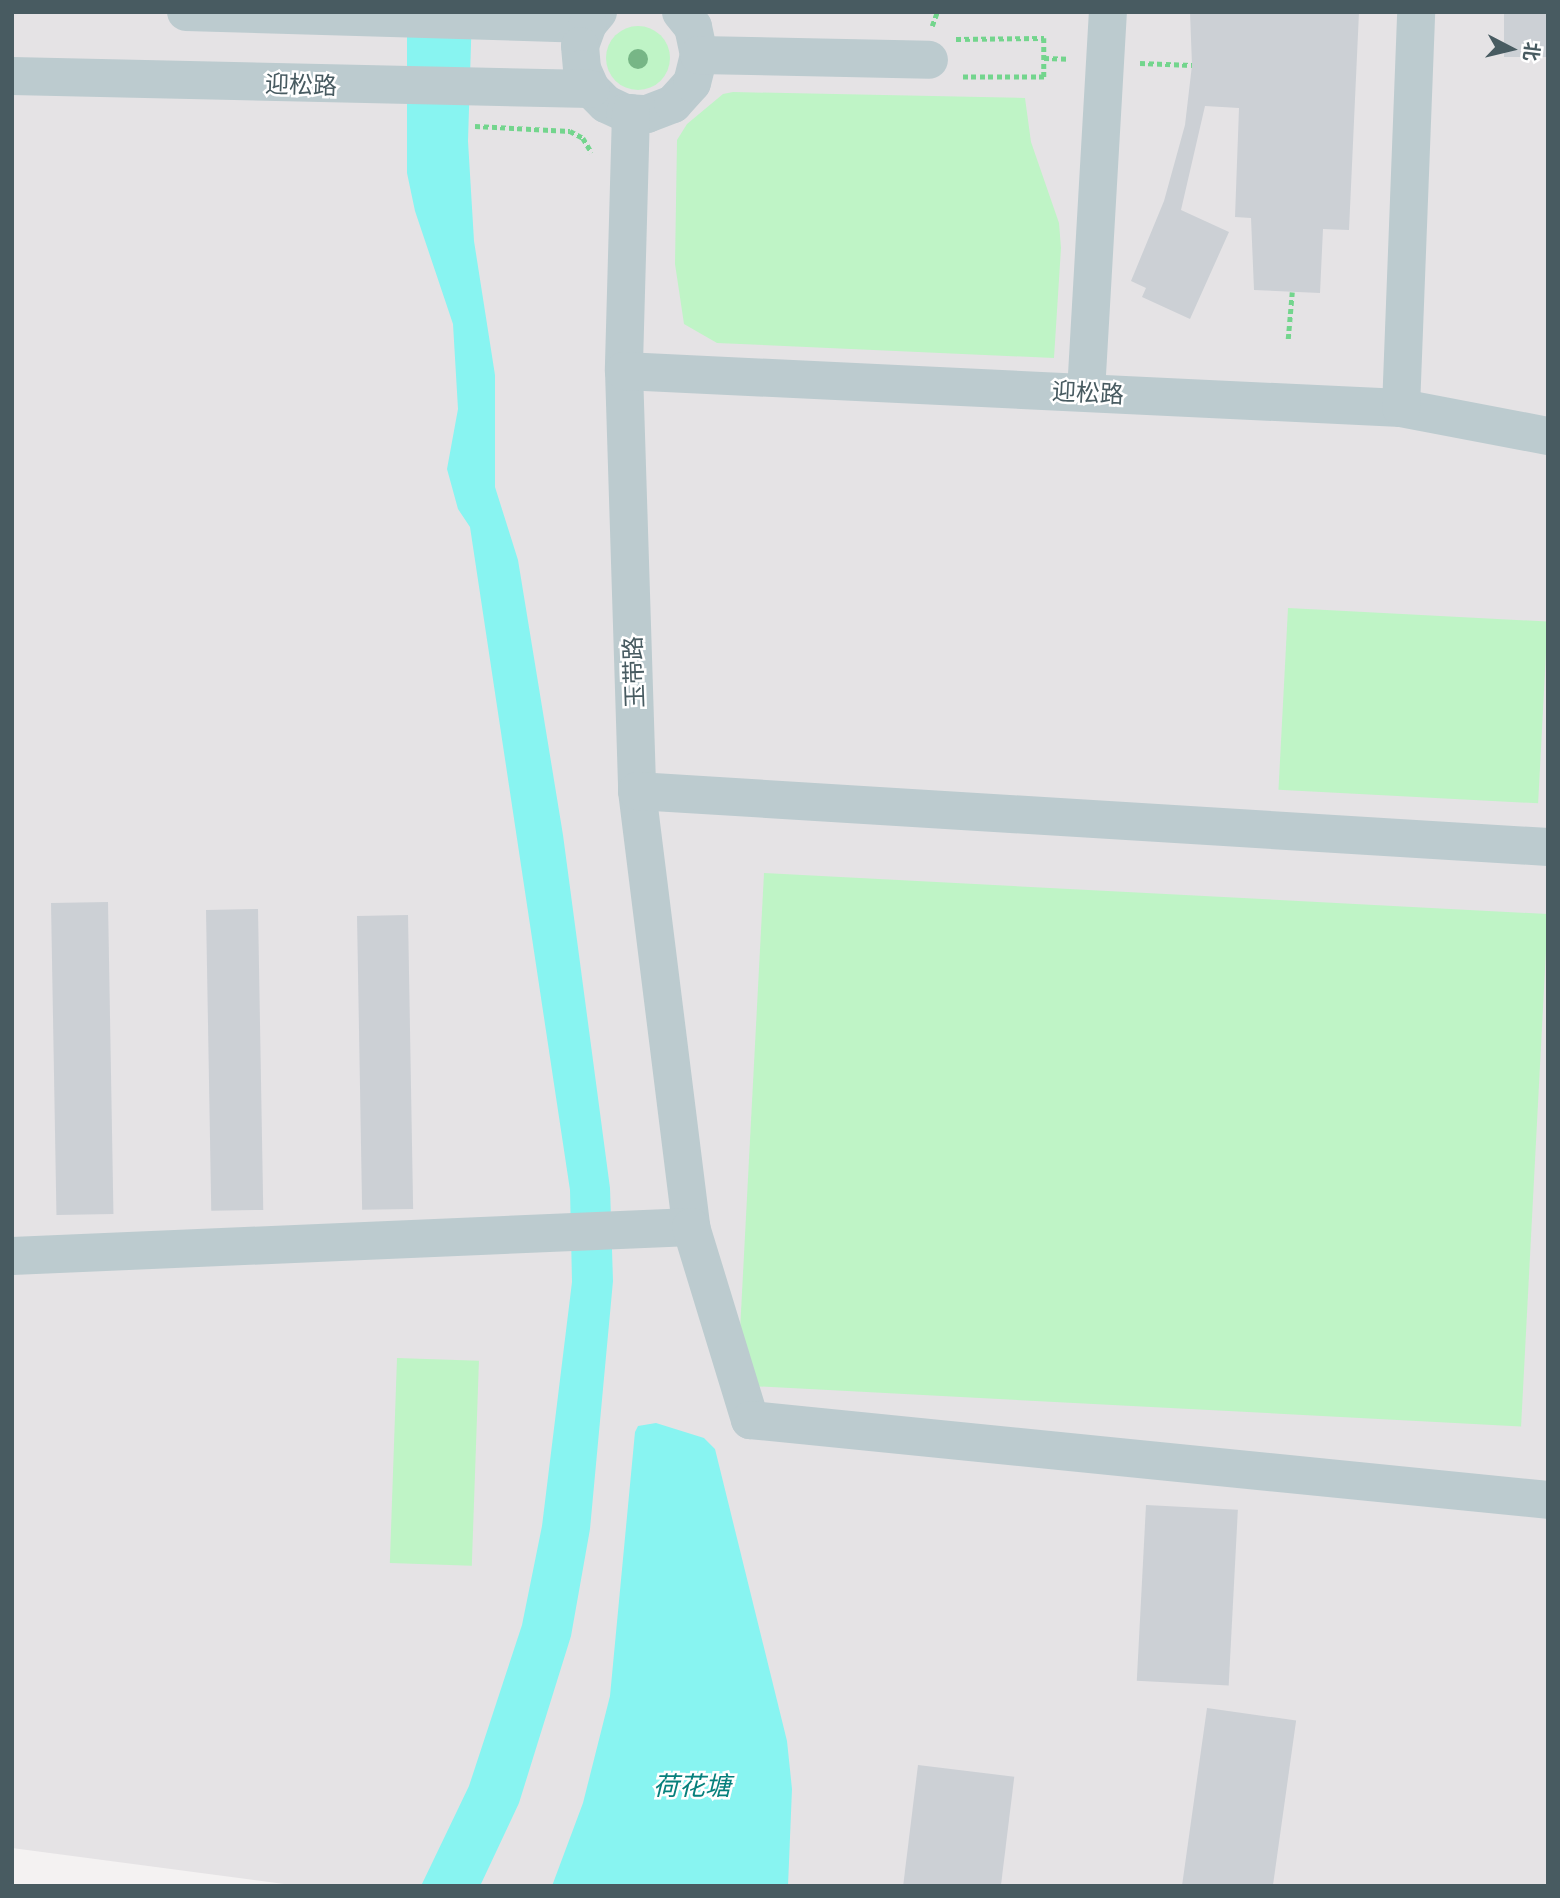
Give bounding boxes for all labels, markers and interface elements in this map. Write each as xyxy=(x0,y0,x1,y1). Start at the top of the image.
north arrow xyxy=(1476,14,1546,84)
text: 北 xyxy=(1520,41,1545,62)
street label: 迎松路 xyxy=(265,68,337,100)
street label: 迎松路 xyxy=(1051,376,1125,408)
street label: 玉带路 xyxy=(617,636,649,708)
water label: 荷花塘 xyxy=(653,1770,731,1802)

